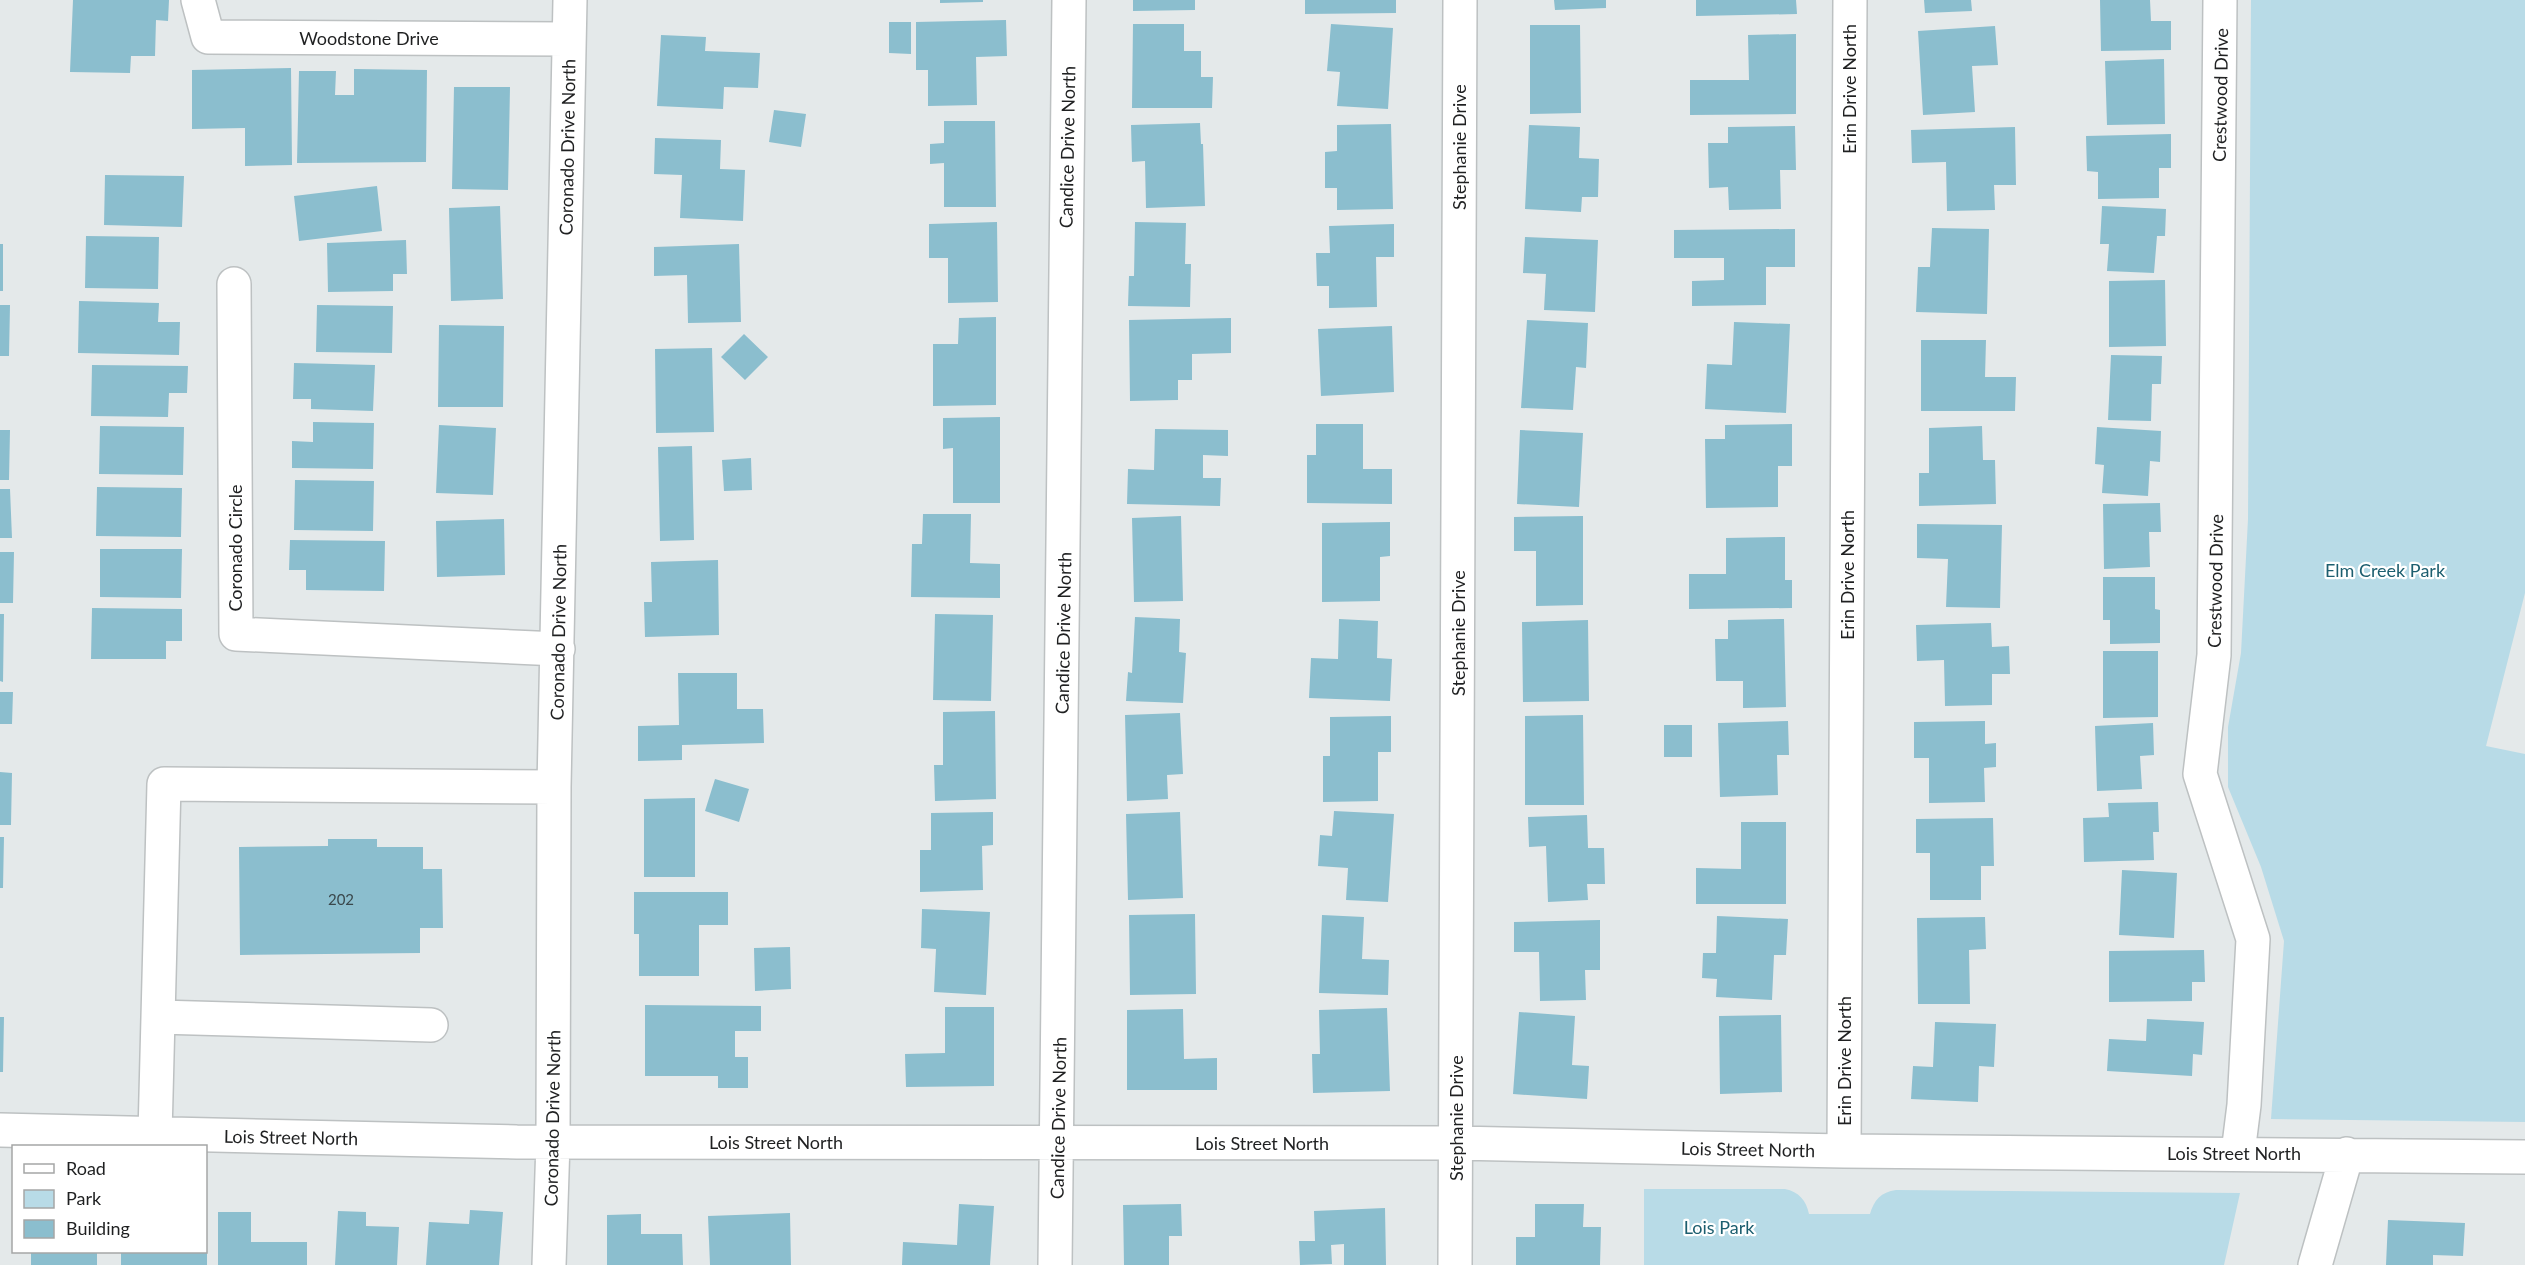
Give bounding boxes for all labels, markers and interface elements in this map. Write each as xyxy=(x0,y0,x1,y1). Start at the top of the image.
street label: Erin Drive North xyxy=(1838,24,1860,154)
street label: Woodstone Drive xyxy=(299,27,439,49)
street label: Crestwood Drive xyxy=(2208,28,2232,162)
street label: Coronado Drive North xyxy=(554,59,580,235)
street label: Candice Drive North xyxy=(1055,66,1079,228)
street label: Stephanie Drive xyxy=(1448,84,1470,210)
street label: Coronado Circle xyxy=(224,484,246,612)
street label: Erin Drive North xyxy=(1836,510,1858,640)
street label: Crestwood Drive xyxy=(2203,514,2227,648)
street label: Coronado Drive North xyxy=(545,544,571,720)
street label: Candice Drive North xyxy=(1051,552,1075,714)
park label: Elm Creek Park xyxy=(2325,559,2446,581)
street label: Stephanie Drive xyxy=(1447,570,1469,696)
house number: 202 xyxy=(328,890,354,908)
street label: Erin Drive North xyxy=(1833,996,1855,1126)
street label: Coronado Drive North xyxy=(539,1030,565,1206)
street label: Candice Drive North xyxy=(1046,1037,1070,1199)
street label: Stephanie Drive xyxy=(1445,1055,1467,1181)
street label: Lois Street North xyxy=(224,1125,358,1149)
street label: Lois Street North xyxy=(709,1131,843,1153)
street label: Lois Street North xyxy=(1195,1132,1329,1154)
street label: Lois Street North xyxy=(1681,1137,1815,1161)
street label: Lois Street North xyxy=(2167,1142,2301,1164)
legend xyxy=(12,1145,207,1253)
text: Road xyxy=(66,1157,106,1179)
text: Park xyxy=(66,1187,102,1209)
park label: Lois Park xyxy=(1684,1216,1755,1238)
text: Building xyxy=(66,1217,130,1239)

